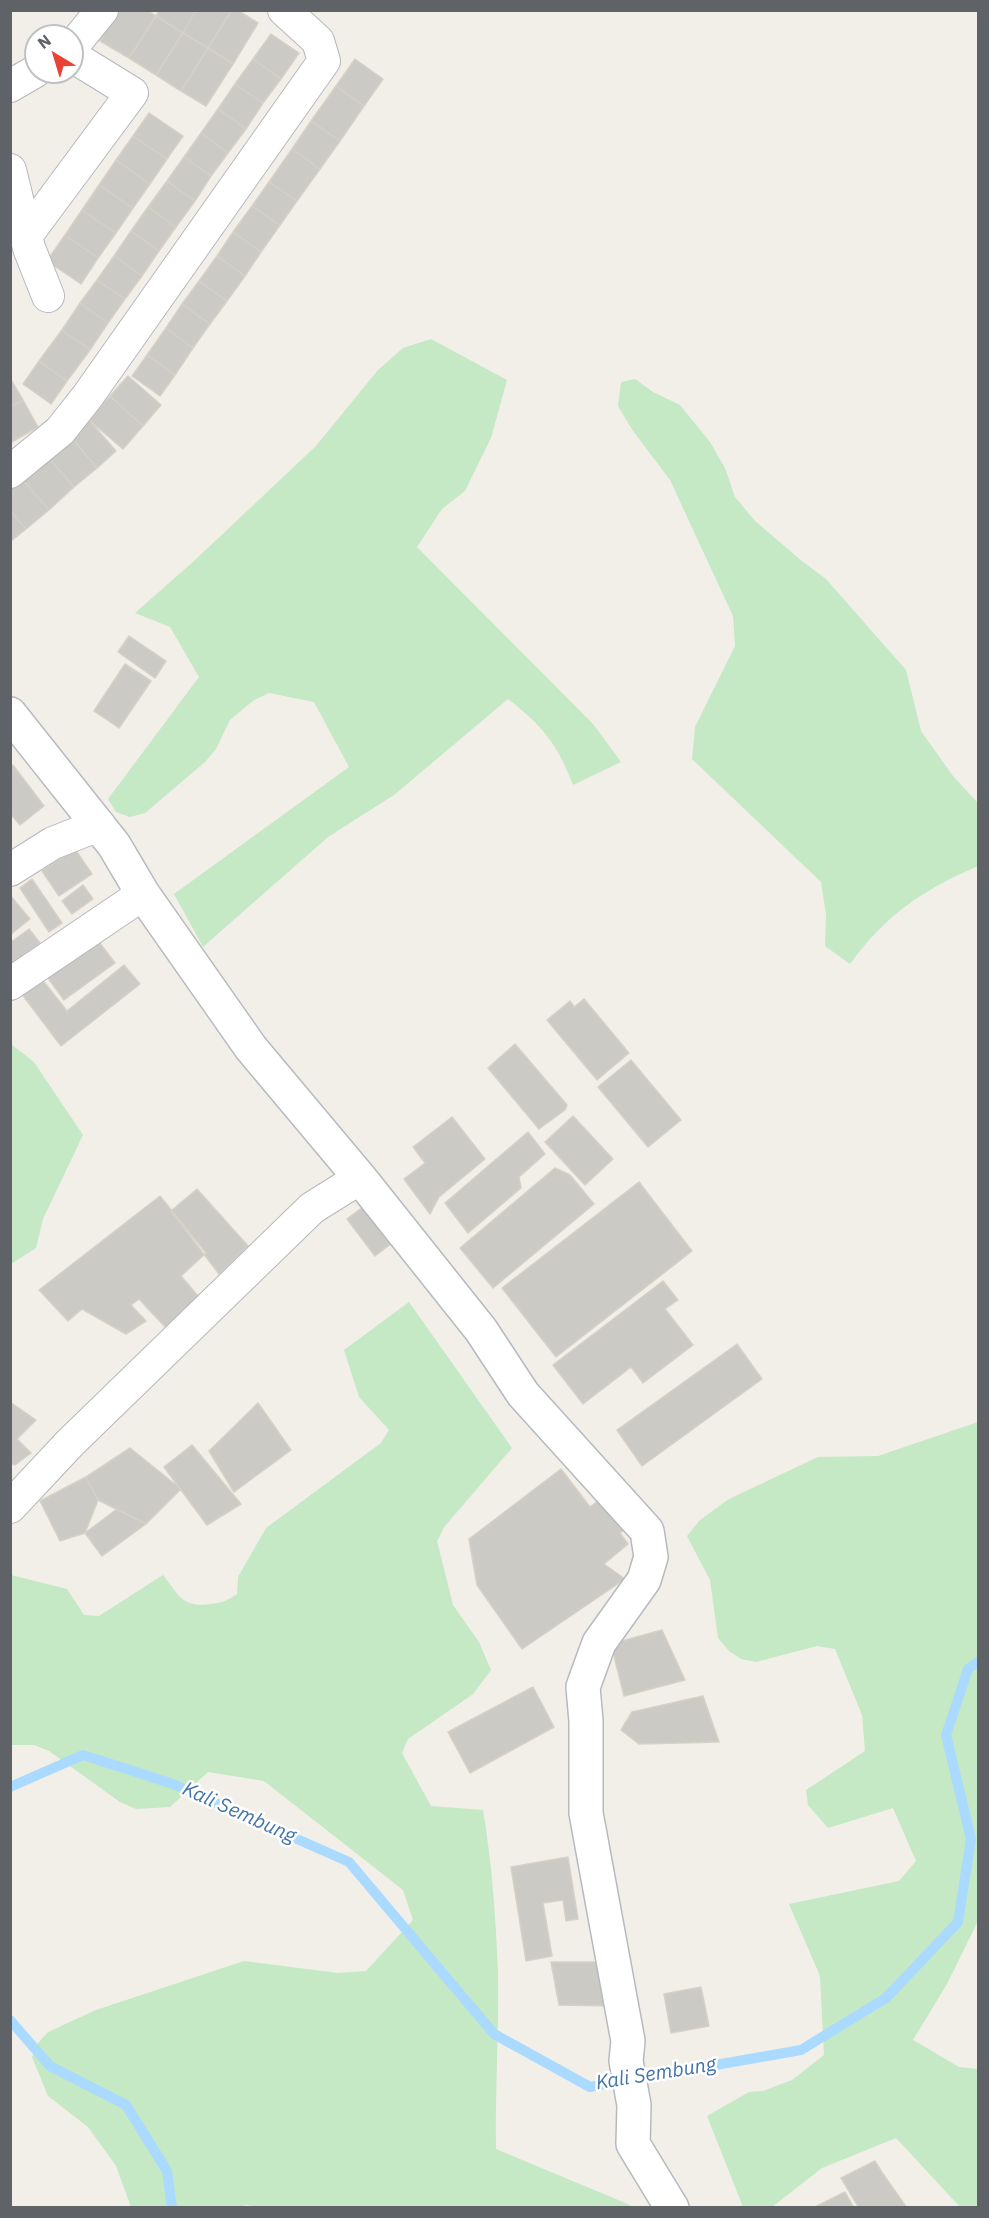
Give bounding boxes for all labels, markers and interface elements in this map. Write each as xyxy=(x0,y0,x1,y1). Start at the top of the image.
north arrow xyxy=(24,24,84,84)
text: N xyxy=(33,30,55,53)
water label: Kali Sembung xyxy=(179,1777,299,1849)
water label: Kali Sembung xyxy=(594,2053,718,2095)

